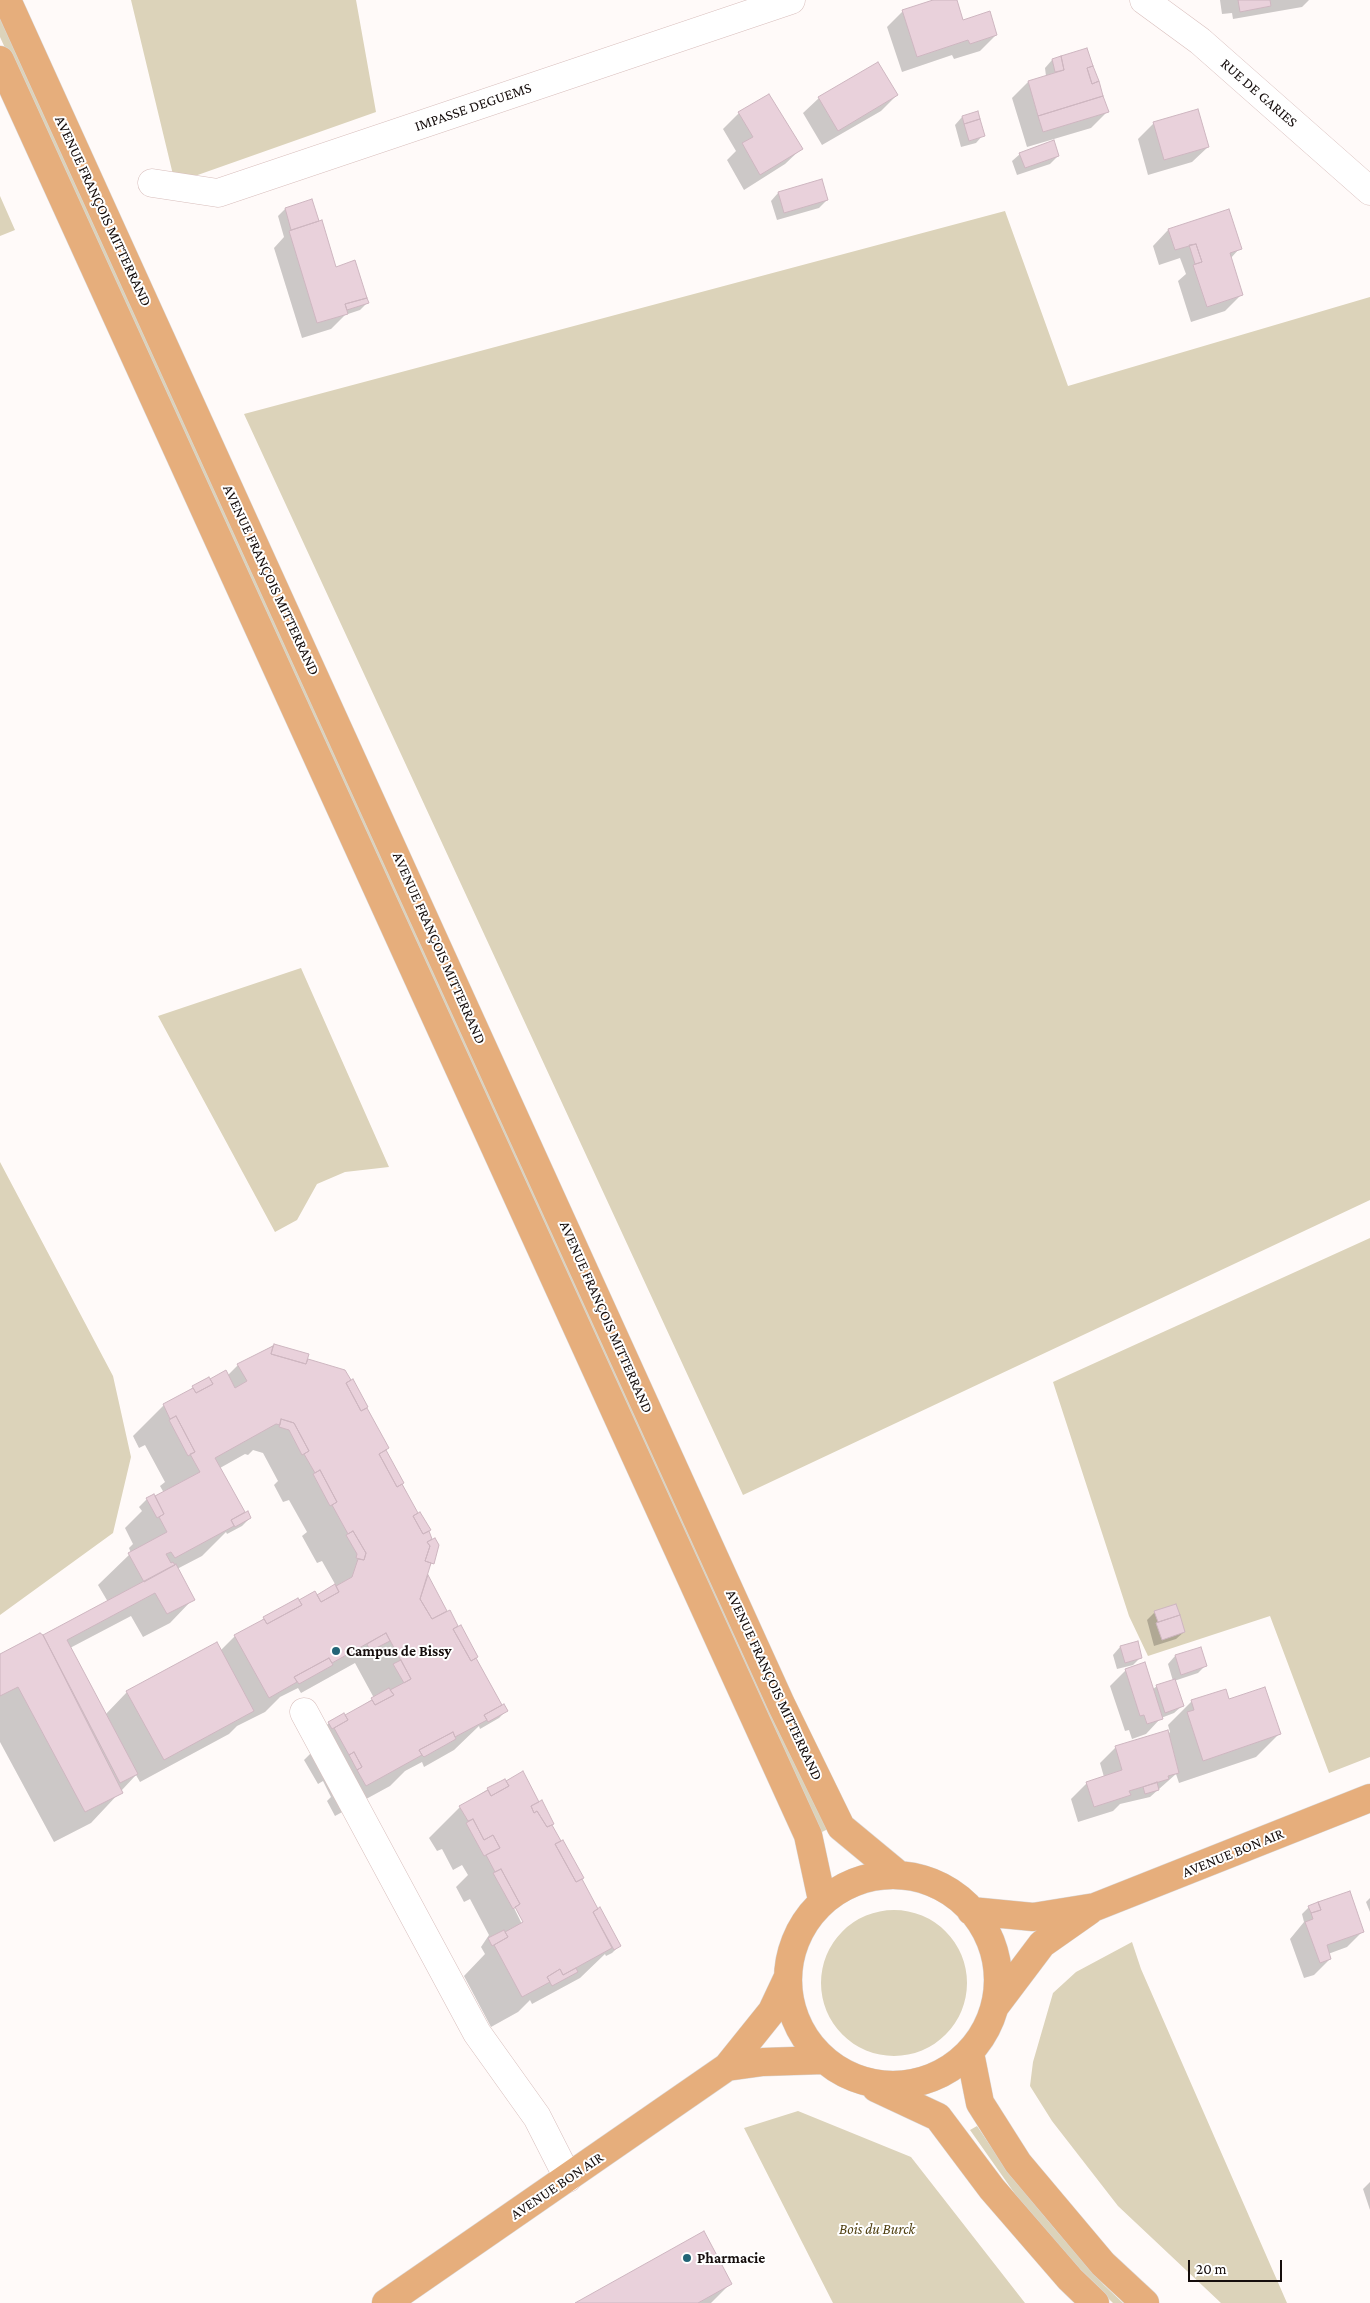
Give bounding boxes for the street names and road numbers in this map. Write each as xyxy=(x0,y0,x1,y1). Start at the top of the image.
street label: RUE DE GARIES xyxy=(1217,55,1301,131)
street label: IMPASSE DEGUEMS xyxy=(412,79,534,135)
street label: AVENUE FRANÇOIS MITTERRAND xyxy=(51,113,155,309)
street label: AVENUE FRANÇOIS MITTERRAND xyxy=(219,482,323,678)
street label: AVENUE FRANÇOIS MITTERRAND xyxy=(388,849,490,1047)
street label: AVENUE FRANÇOIS MITTERRAND xyxy=(555,1218,657,1416)
street label: AVENUE FRANÇOIS MITTERRAND xyxy=(722,1587,826,1783)
street label: AVENUE BON AIR xyxy=(1180,1824,1286,1882)
street label: AVENUE BON AIR xyxy=(507,2148,607,2224)

